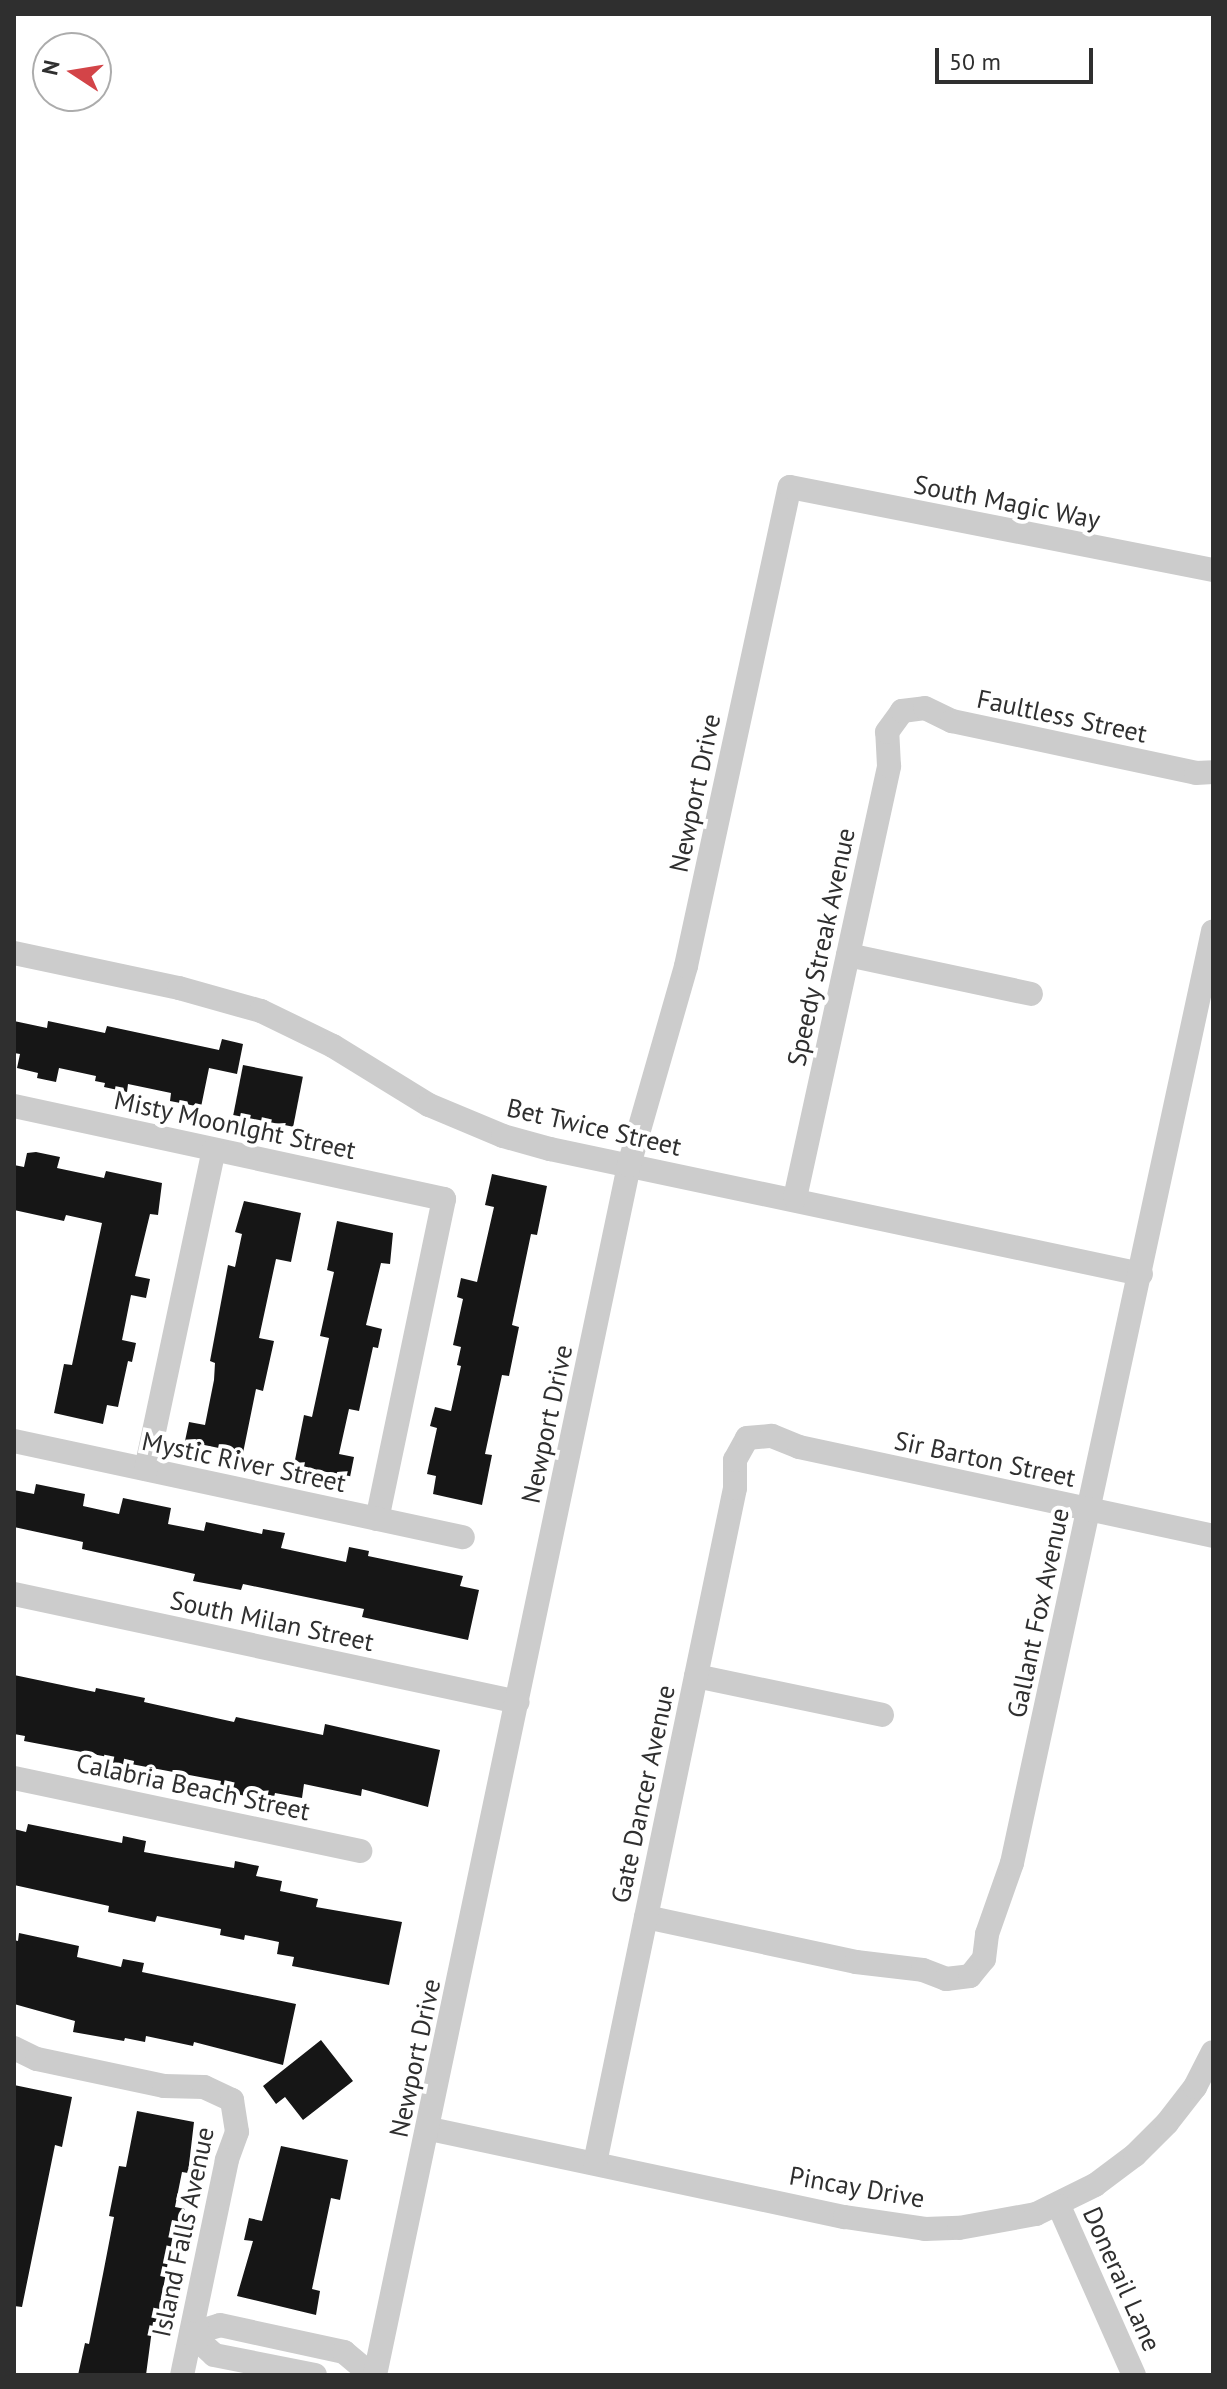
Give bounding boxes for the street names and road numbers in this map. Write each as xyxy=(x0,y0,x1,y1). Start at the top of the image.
street label: South Magic Way xyxy=(911,469,1103,535)
street label: Faultless Street xyxy=(974,683,1150,749)
street label: Newport Drive xyxy=(663,711,727,875)
street label: Speedy Streak Avenue xyxy=(780,824,862,1070)
street label: Misty Moonlght Street xyxy=(111,1084,359,1166)
street label: Bet Twice Street xyxy=(503,1092,685,1162)
street label: Newport Drive xyxy=(515,1342,579,1506)
street label: Mystic River Street xyxy=(139,1425,349,1499)
street label: Sir Barton Street xyxy=(892,1425,1078,1493)
street label: Gallant Fox Avenue xyxy=(1000,1505,1076,1721)
street label: South Milan Street xyxy=(167,1584,377,1658)
street label: Gate Dancer Avenue xyxy=(605,1682,681,1906)
street label: Calabria Beach Street xyxy=(73,1747,313,1827)
street label: Newport Drive xyxy=(383,1976,447,2140)
street label: Island Falls Avenue xyxy=(145,2124,221,2340)
street label: Pincay Drive xyxy=(787,2160,927,2214)
street label: Donerail Lane xyxy=(1076,2202,1168,2356)

